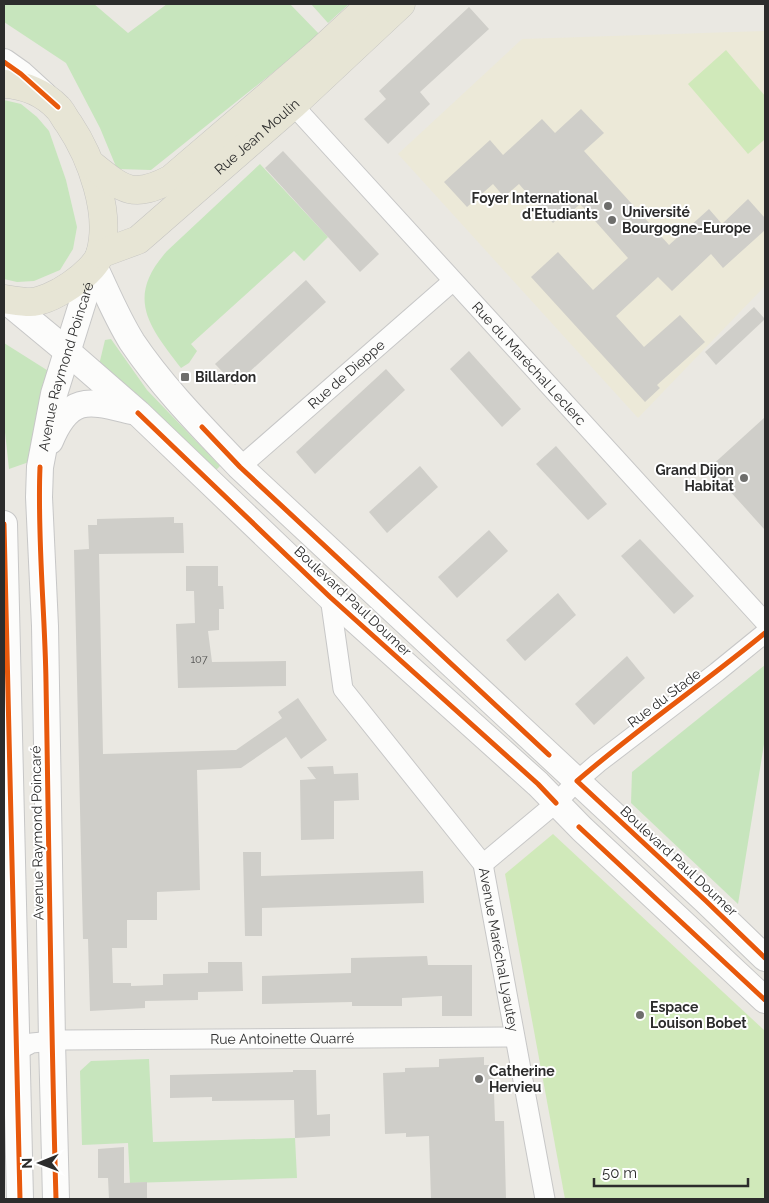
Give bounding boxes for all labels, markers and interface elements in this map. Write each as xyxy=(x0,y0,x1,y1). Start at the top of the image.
street label: Rue Jean Moulin xyxy=(211,95,302,178)
place label: Foyer International d'Etudiants xyxy=(472,190,599,222)
marker: Foyer International d'Etudiants xyxy=(602,200,614,212)
place label: Université Bourgogne-Europe xyxy=(622,204,752,236)
marker: Université Bourgogne-Europe xyxy=(606,214,618,226)
street label: Avenue Raymond Poincaré xyxy=(35,280,96,453)
street label: Rue du Maréchal Leclerc xyxy=(469,298,590,429)
street label: Rue de Dieppe xyxy=(305,336,388,412)
place label: Billardon xyxy=(195,369,256,385)
marker: Billardon xyxy=(179,371,191,383)
place label: Grand Dijon Habitat xyxy=(655,462,735,494)
marker: Grand Dijon Habitat xyxy=(738,472,750,484)
street label: Boulevard Paul Doumer xyxy=(291,543,415,659)
house number: 107 xyxy=(190,653,208,666)
street label: Rue du Stade xyxy=(624,665,704,731)
street label: Avenue Raymond Poincaré xyxy=(27,746,47,920)
street label: Boulevard Paul Doumer xyxy=(617,803,741,919)
street label: Avenue Maréchal Lyautey xyxy=(476,866,522,1033)
place label: Espace Louison Bobet xyxy=(650,999,747,1031)
marker: Espace Louison Bobet xyxy=(634,1009,646,1021)
street label: Rue Antoinette Quarré xyxy=(210,1030,354,1047)
place label: Catherine Hervieu xyxy=(489,1063,555,1095)
marker: Catherine Hervieu xyxy=(473,1073,485,1085)
north arrow xyxy=(15,1138,65,1188)
scale bar xyxy=(594,1156,748,1188)
text: N xyxy=(19,1158,35,1169)
text: 50 m xyxy=(602,1164,637,1182)

